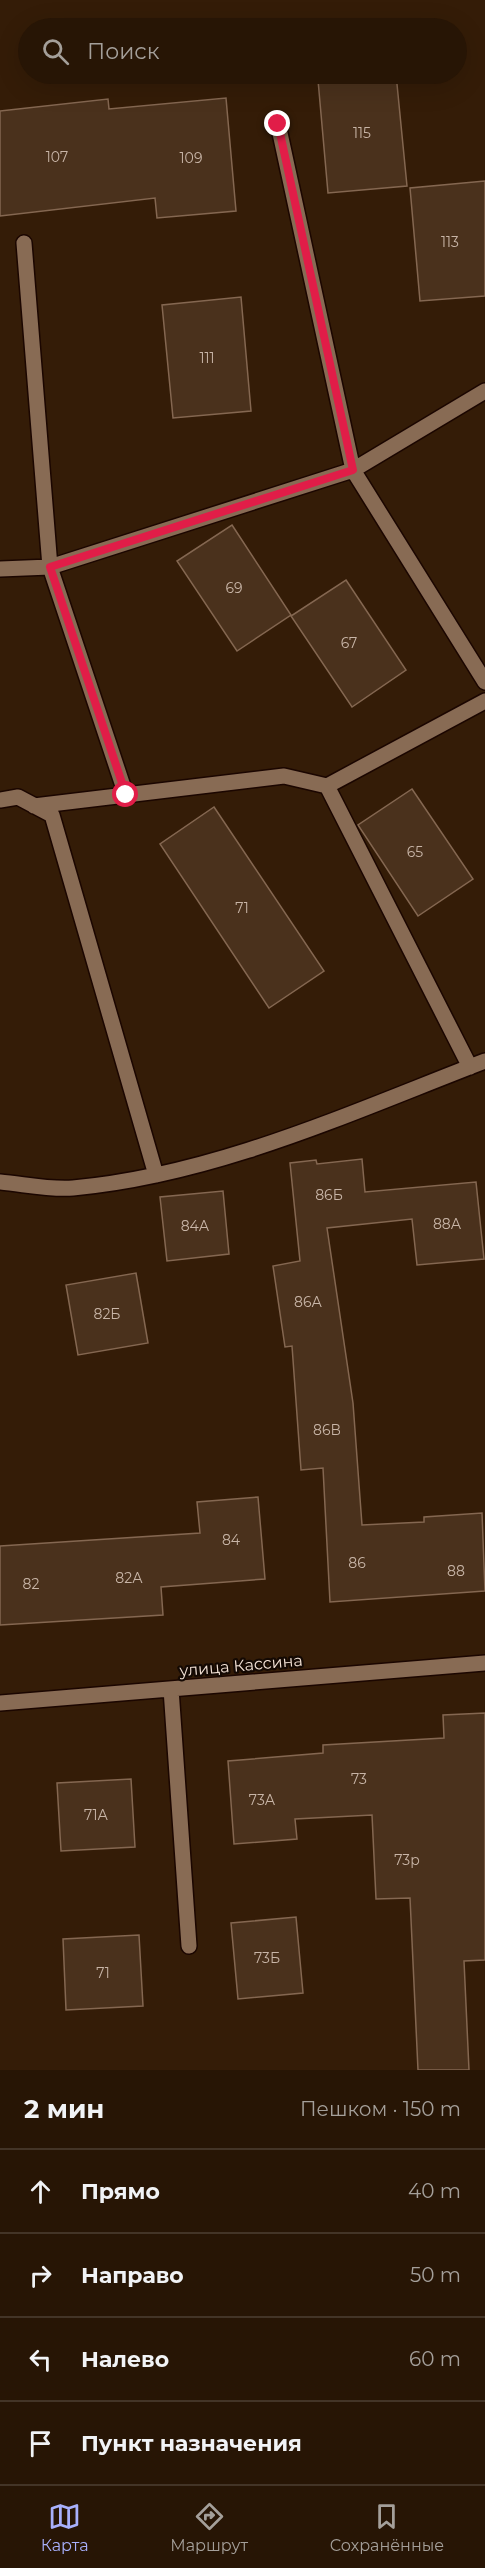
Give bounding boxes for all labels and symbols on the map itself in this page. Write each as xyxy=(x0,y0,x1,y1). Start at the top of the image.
route end xyxy=(264,110,290,136)
house number: 115 xyxy=(353,124,371,142)
house number: 107 xyxy=(46,148,68,166)
house number: 109 xyxy=(180,149,202,167)
house number: 113 xyxy=(441,233,459,251)
house number: 111 xyxy=(199,349,215,367)
house number: 69 xyxy=(225,579,243,597)
house number: 67 xyxy=(341,634,357,652)
route start xyxy=(112,781,138,807)
house number: 65 xyxy=(407,843,423,861)
house number: 71 xyxy=(235,899,249,917)
house number: 86Б xyxy=(315,1186,343,1204)
house number: 88А xyxy=(433,1215,462,1233)
house number: 84А xyxy=(181,1217,210,1235)
house number: 86А xyxy=(294,1293,323,1311)
house number: 82Б xyxy=(93,1305,121,1323)
house number: 86В xyxy=(313,1421,341,1439)
house number: 84 xyxy=(222,1531,241,1549)
house number: 86 xyxy=(348,1554,366,1572)
house number: 88 xyxy=(447,1562,465,1580)
house number: 82А xyxy=(115,1569,143,1587)
house number: 82 xyxy=(23,1575,39,1593)
street label: улица Кассина xyxy=(178,1651,303,1680)
house number: 73 xyxy=(351,1770,367,1788)
house number: 73А xyxy=(249,1791,276,1809)
house number: 71А xyxy=(84,1806,109,1824)
house number: 73р xyxy=(394,1851,420,1869)
house number: 73Б xyxy=(254,1949,280,1967)
house number: 71 xyxy=(96,1964,110,1982)

